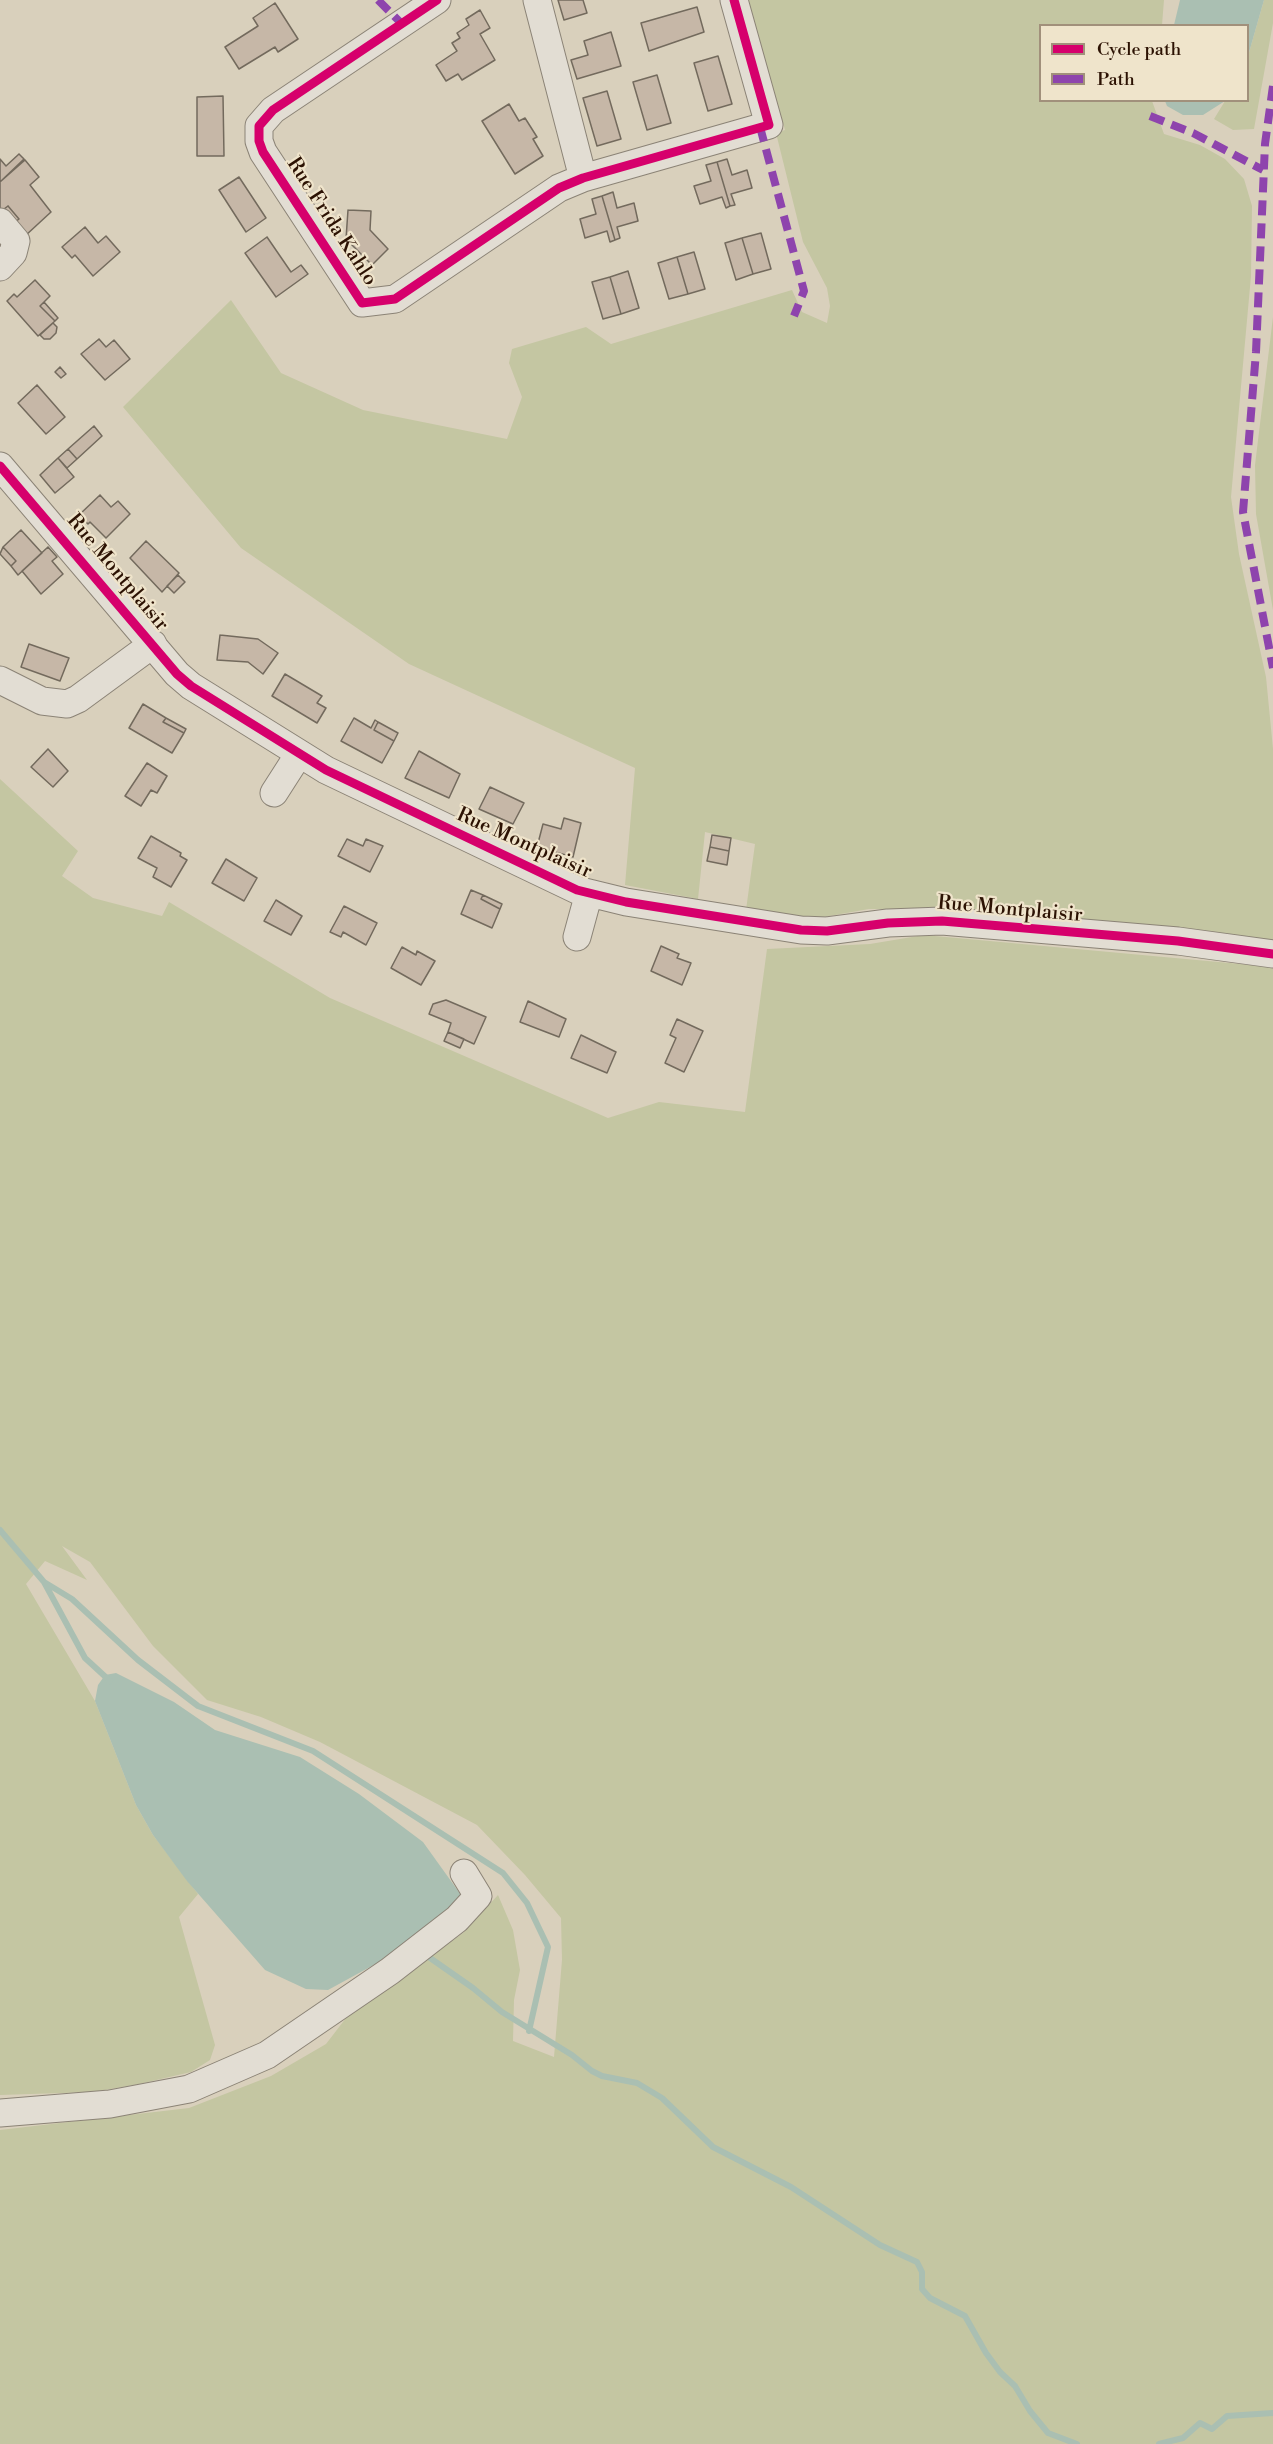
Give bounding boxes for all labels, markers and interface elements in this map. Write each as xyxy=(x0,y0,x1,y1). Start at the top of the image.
legend xyxy=(1039,24,1249,102)
text: Cycle path xyxy=(1097,38,1181,61)
text: Path xyxy=(1097,68,1135,91)
street label: Rue Frida Kahlo xyxy=(281,153,381,291)
street label: Rue Montplaisir xyxy=(61,510,173,636)
street label: Rue Montplaisir xyxy=(453,803,595,885)
street label: Rue Montplaisir xyxy=(936,892,1084,928)

